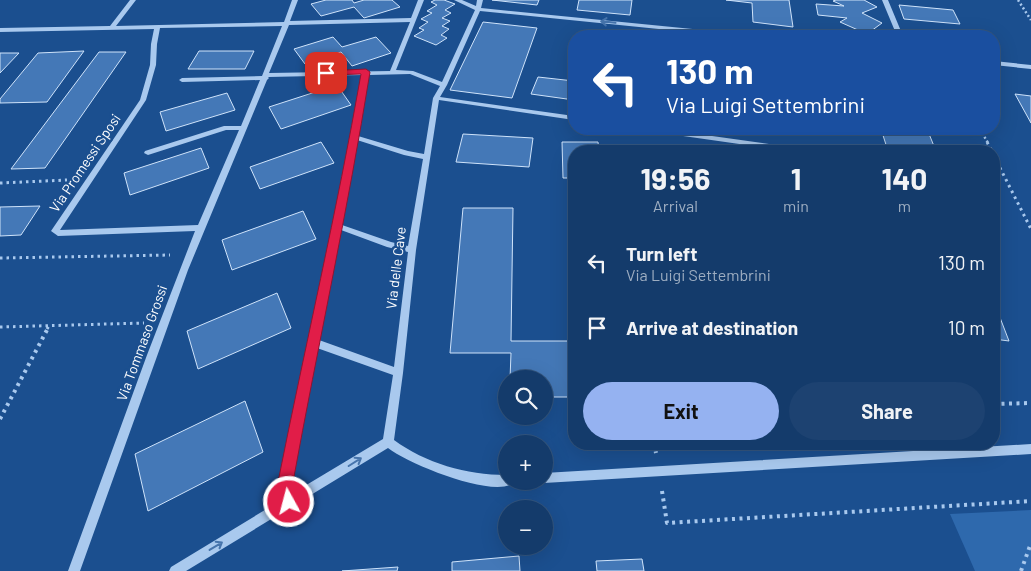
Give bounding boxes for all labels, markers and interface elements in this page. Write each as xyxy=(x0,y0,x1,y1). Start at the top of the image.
one-way arrow xyxy=(600,17,616,27)
text: 130 m xyxy=(666,49,753,91)
icon: left xyxy=(583,50,648,115)
pin xyxy=(305,52,347,94)
icon: arrive xyxy=(312,59,340,87)
text: Via Luigi Settembrini xyxy=(666,91,865,117)
street label: Via Promessi Sposi xyxy=(45,110,124,215)
text: 19:56 xyxy=(641,160,710,196)
text: 1 xyxy=(791,160,801,196)
text: 140 xyxy=(882,160,927,196)
text: Arrival xyxy=(653,196,698,215)
text: min xyxy=(783,196,809,215)
text: m xyxy=(898,196,911,215)
street label: Via delle Cave xyxy=(382,226,409,310)
text: Turn left xyxy=(626,242,697,265)
icon: left xyxy=(583,249,611,277)
text: 130 m xyxy=(938,251,985,274)
text: Via Luigi Settembrini xyxy=(626,265,771,284)
street label: Via Tommaso Grossi xyxy=(113,283,170,403)
icon: arrive xyxy=(583,314,611,342)
text: Arrive at destination xyxy=(626,316,798,339)
text: 10 m xyxy=(948,316,985,339)
map controls xyxy=(498,370,553,555)
button: search xyxy=(498,370,553,425)
button: Exit xyxy=(583,382,779,440)
button: Share xyxy=(789,382,985,440)
button: + xyxy=(498,435,553,490)
one-way arrow xyxy=(348,456,362,466)
position arrow xyxy=(262,475,314,527)
button: − xyxy=(498,500,553,555)
one-way arrow xyxy=(209,540,223,550)

